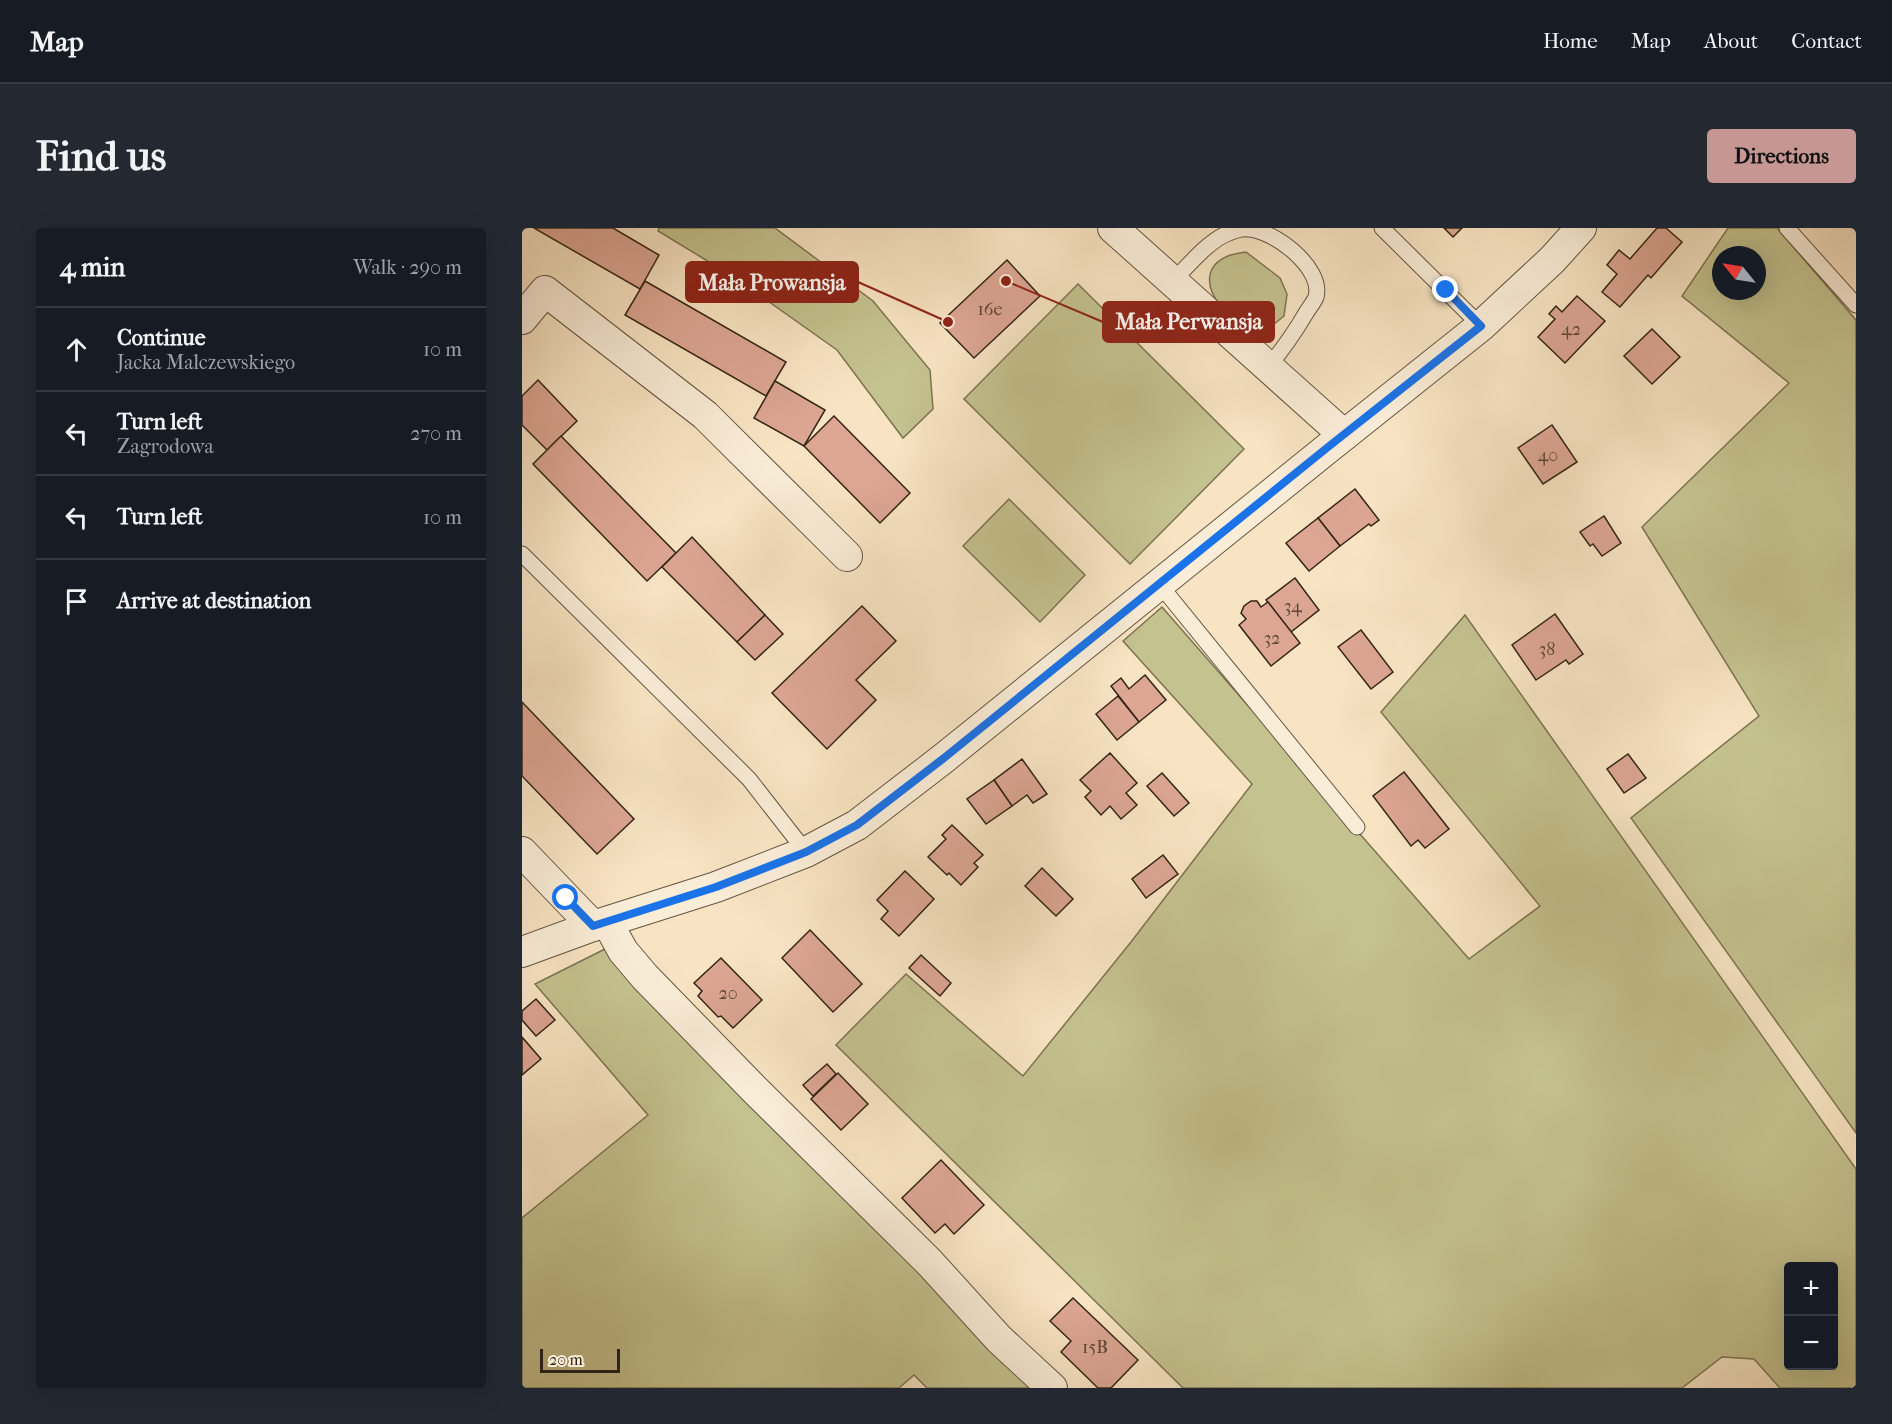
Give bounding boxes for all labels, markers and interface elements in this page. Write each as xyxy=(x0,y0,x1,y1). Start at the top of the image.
text: Map xyxy=(30,25,84,58)
text: Home xyxy=(1543,29,1598,53)
text: Map xyxy=(1631,29,1671,53)
text: About xyxy=(1704,29,1758,53)
text: Contact xyxy=(1791,29,1862,53)
button: Directions xyxy=(1707,129,1856,183)
text: Find us xyxy=(36,132,166,181)
north arrow xyxy=(1712,246,1766,300)
text: 4 min xyxy=(60,252,125,283)
text: Walk · 290 m xyxy=(353,256,462,279)
callout: Mała Prowansja xyxy=(686,262,858,302)
text: Mała Prowansja xyxy=(697,270,847,296)
route end xyxy=(1432,276,1458,302)
house number: 16e xyxy=(978,299,1003,320)
callout: Mała Perwansja xyxy=(1103,302,1274,342)
text: Mała Perwansja xyxy=(1114,309,1264,335)
house number: 42 xyxy=(1561,319,1581,340)
text: Continue xyxy=(117,325,206,351)
icon: ahead xyxy=(60,333,93,366)
text: 10 m xyxy=(423,338,462,361)
text: Jacka Malczewskiego xyxy=(117,351,295,374)
text: Turn left xyxy=(117,409,203,435)
icon: left xyxy=(60,417,93,450)
text: 270 m xyxy=(410,422,462,445)
text: Zagrodowa xyxy=(117,435,214,458)
house number: 40 xyxy=(1538,445,1558,466)
icon: left xyxy=(60,501,93,534)
text: Turn left xyxy=(117,504,203,530)
text: 10 m xyxy=(423,506,462,529)
icon: arrive xyxy=(60,585,93,618)
text: Arrive at destination xyxy=(117,588,311,614)
house number: 34 xyxy=(1284,596,1302,617)
house number: 32 xyxy=(1264,628,1280,649)
house number: 38 xyxy=(1539,639,1555,660)
route start xyxy=(552,884,578,910)
house number: 20 xyxy=(718,983,738,1004)
map controls xyxy=(1784,1262,1838,1370)
button: + xyxy=(1784,1262,1838,1316)
button: − xyxy=(1784,1316,1838,1370)
house number: 15B xyxy=(1082,1337,1108,1358)
scale bar xyxy=(540,1346,620,1374)
text: 20 m xyxy=(549,1350,583,1369)

